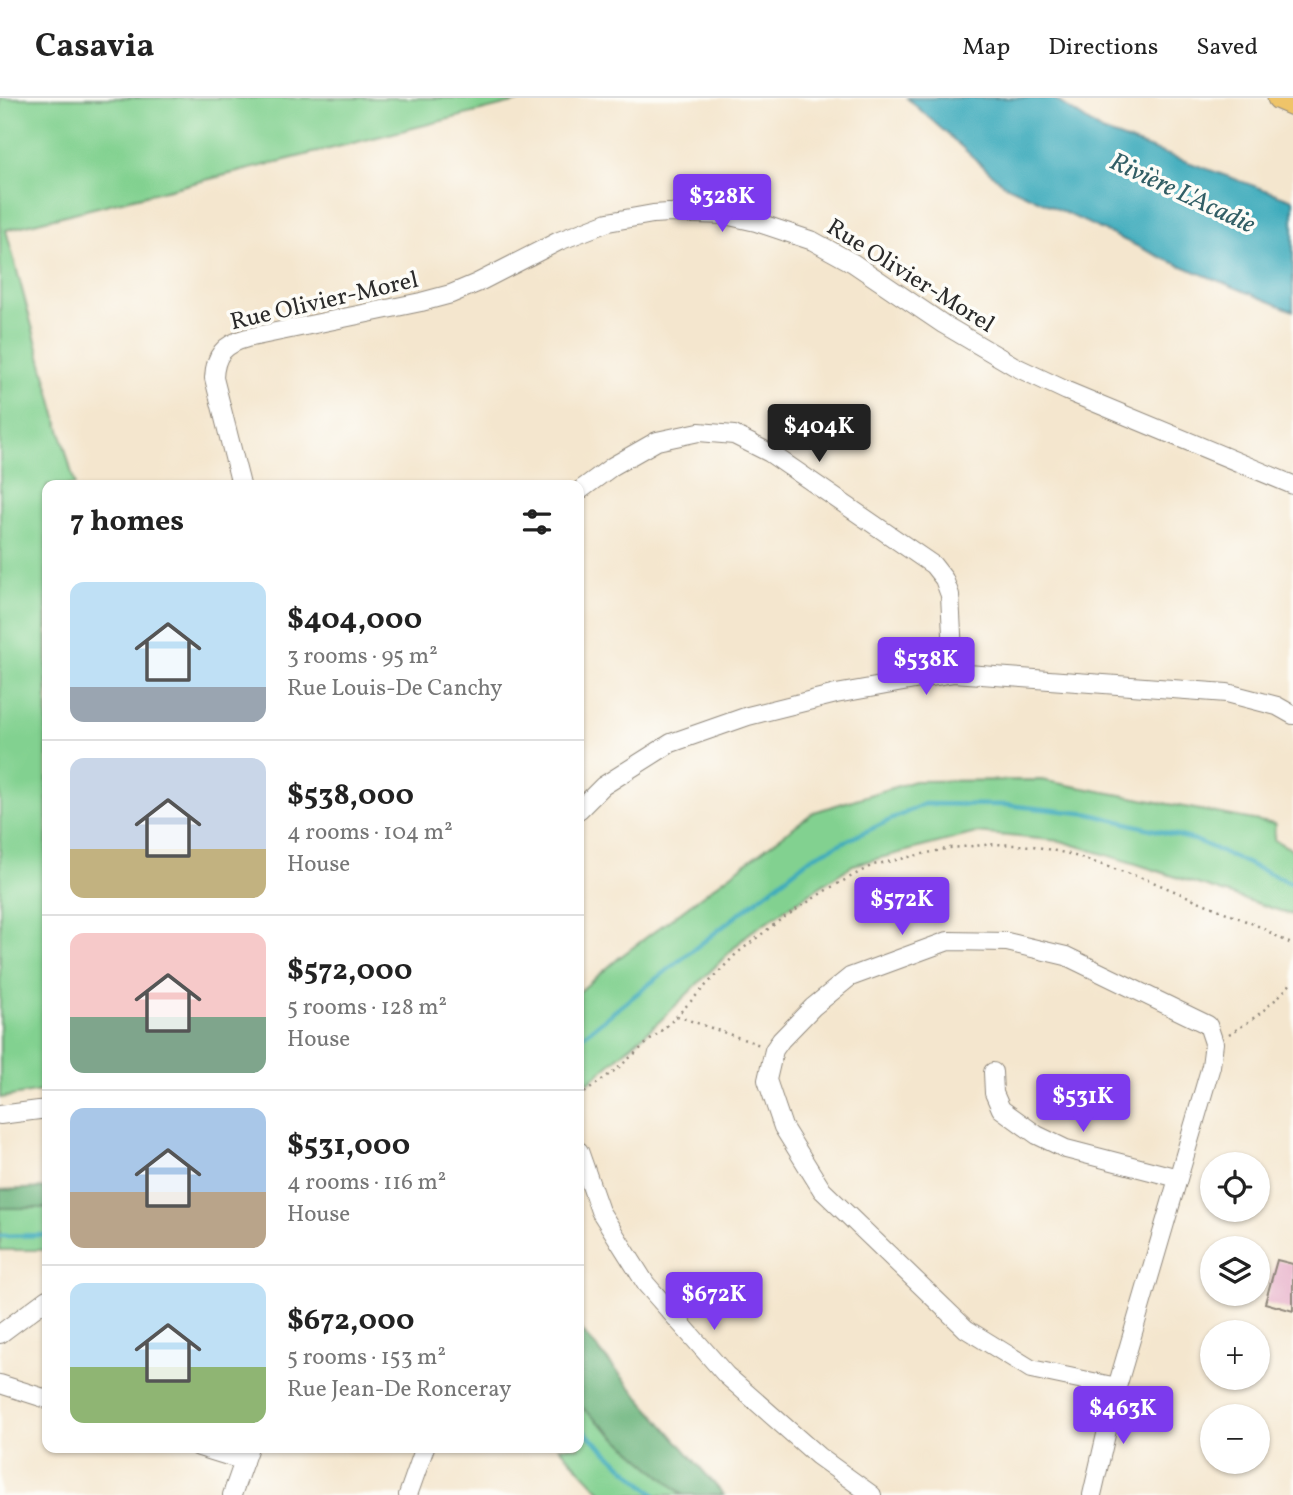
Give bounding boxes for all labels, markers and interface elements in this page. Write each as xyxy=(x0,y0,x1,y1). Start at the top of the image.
text: Casavia xyxy=(35,25,155,71)
text: Map xyxy=(962,31,1010,65)
text: Directions xyxy=(1048,31,1158,65)
text: Saved xyxy=(1196,31,1258,65)
water label: Rivière L'Acadie xyxy=(1104,144,1261,243)
pin: $328K xyxy=(673,174,771,234)
text: $328K xyxy=(689,181,755,213)
street label: Rue Olivier-Morel xyxy=(819,211,1000,342)
street label: Rue Olivier-Morel xyxy=(227,264,422,340)
pin: $404K xyxy=(770,404,868,464)
text: $404K xyxy=(784,411,854,443)
text: 7 homes xyxy=(70,501,184,543)
icon: filters xyxy=(518,503,556,541)
text: $404,000 xyxy=(287,599,422,641)
icon: home xyxy=(126,610,210,694)
pin: $538K xyxy=(877,638,975,697)
text: 3 rooms · 95 m² xyxy=(287,641,438,673)
text: $538K xyxy=(894,644,958,676)
text: Rue Louis-De Canchy xyxy=(287,673,502,705)
text: $538,000 xyxy=(287,775,414,817)
icon: home xyxy=(126,786,210,870)
text: 4 rooms · 104 m² xyxy=(287,817,453,849)
text: House xyxy=(287,849,350,881)
pin: $572K xyxy=(853,878,951,937)
text: $572K xyxy=(870,884,934,916)
text: $572,000 xyxy=(287,950,413,992)
icon: home xyxy=(126,961,210,1045)
text: 5 rooms · 128 m² xyxy=(287,992,447,1024)
text: House xyxy=(287,1024,350,1056)
pin: $531K xyxy=(1034,1074,1132,1134)
text: $531K xyxy=(1052,1081,1114,1113)
text: $531,000 xyxy=(287,1125,410,1167)
icon: home xyxy=(126,1136,210,1220)
map controls xyxy=(1200,1152,1270,1474)
button: locate xyxy=(1200,1152,1270,1222)
text: 4 rooms · 116 m² xyxy=(287,1167,446,1199)
text: House xyxy=(287,1199,350,1231)
button: layers xyxy=(1200,1236,1270,1306)
pin: $672K xyxy=(665,1272,763,1332)
text: $672K xyxy=(682,1279,746,1311)
text: $672,000 xyxy=(287,1300,415,1342)
icon: home xyxy=(126,1311,210,1395)
button: + xyxy=(1200,1320,1270,1390)
text: 5 rooms · 153 m² xyxy=(287,1342,446,1374)
text: Rue Jean-De Ronceray xyxy=(287,1374,511,1406)
pin: $463K xyxy=(1074,1386,1172,1446)
text: $463K xyxy=(1089,1393,1157,1425)
button: − xyxy=(1200,1404,1270,1474)

